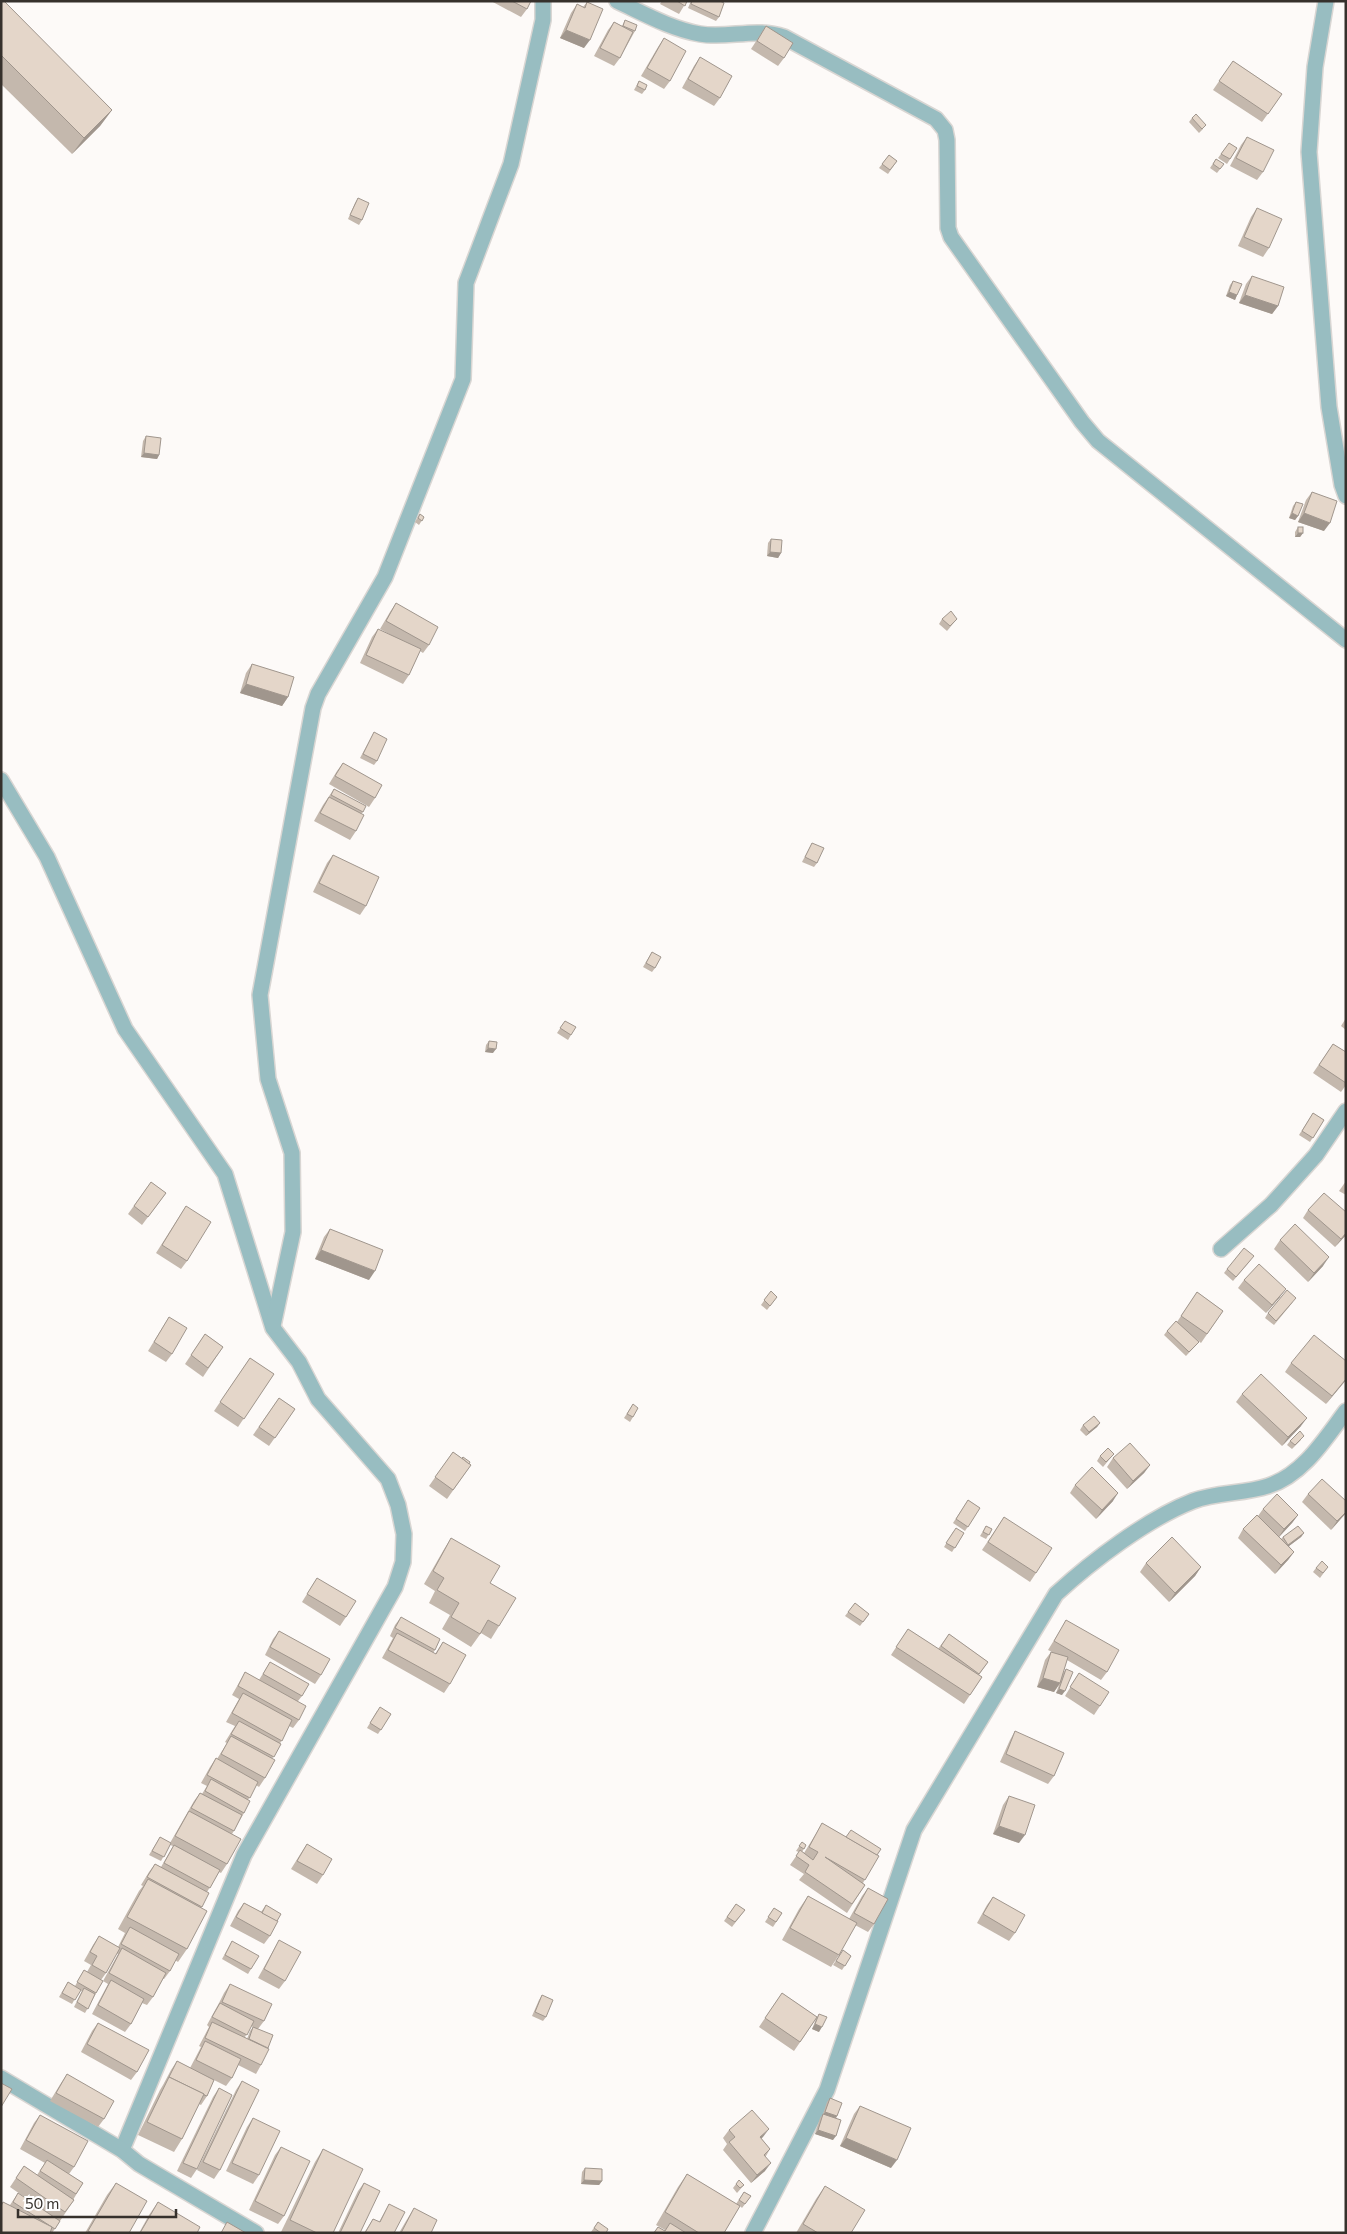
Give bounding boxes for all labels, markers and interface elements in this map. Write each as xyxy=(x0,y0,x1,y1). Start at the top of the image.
scale bar xyxy=(18,2186,175,2218)
text: 50 m xyxy=(25,2194,59,2212)

